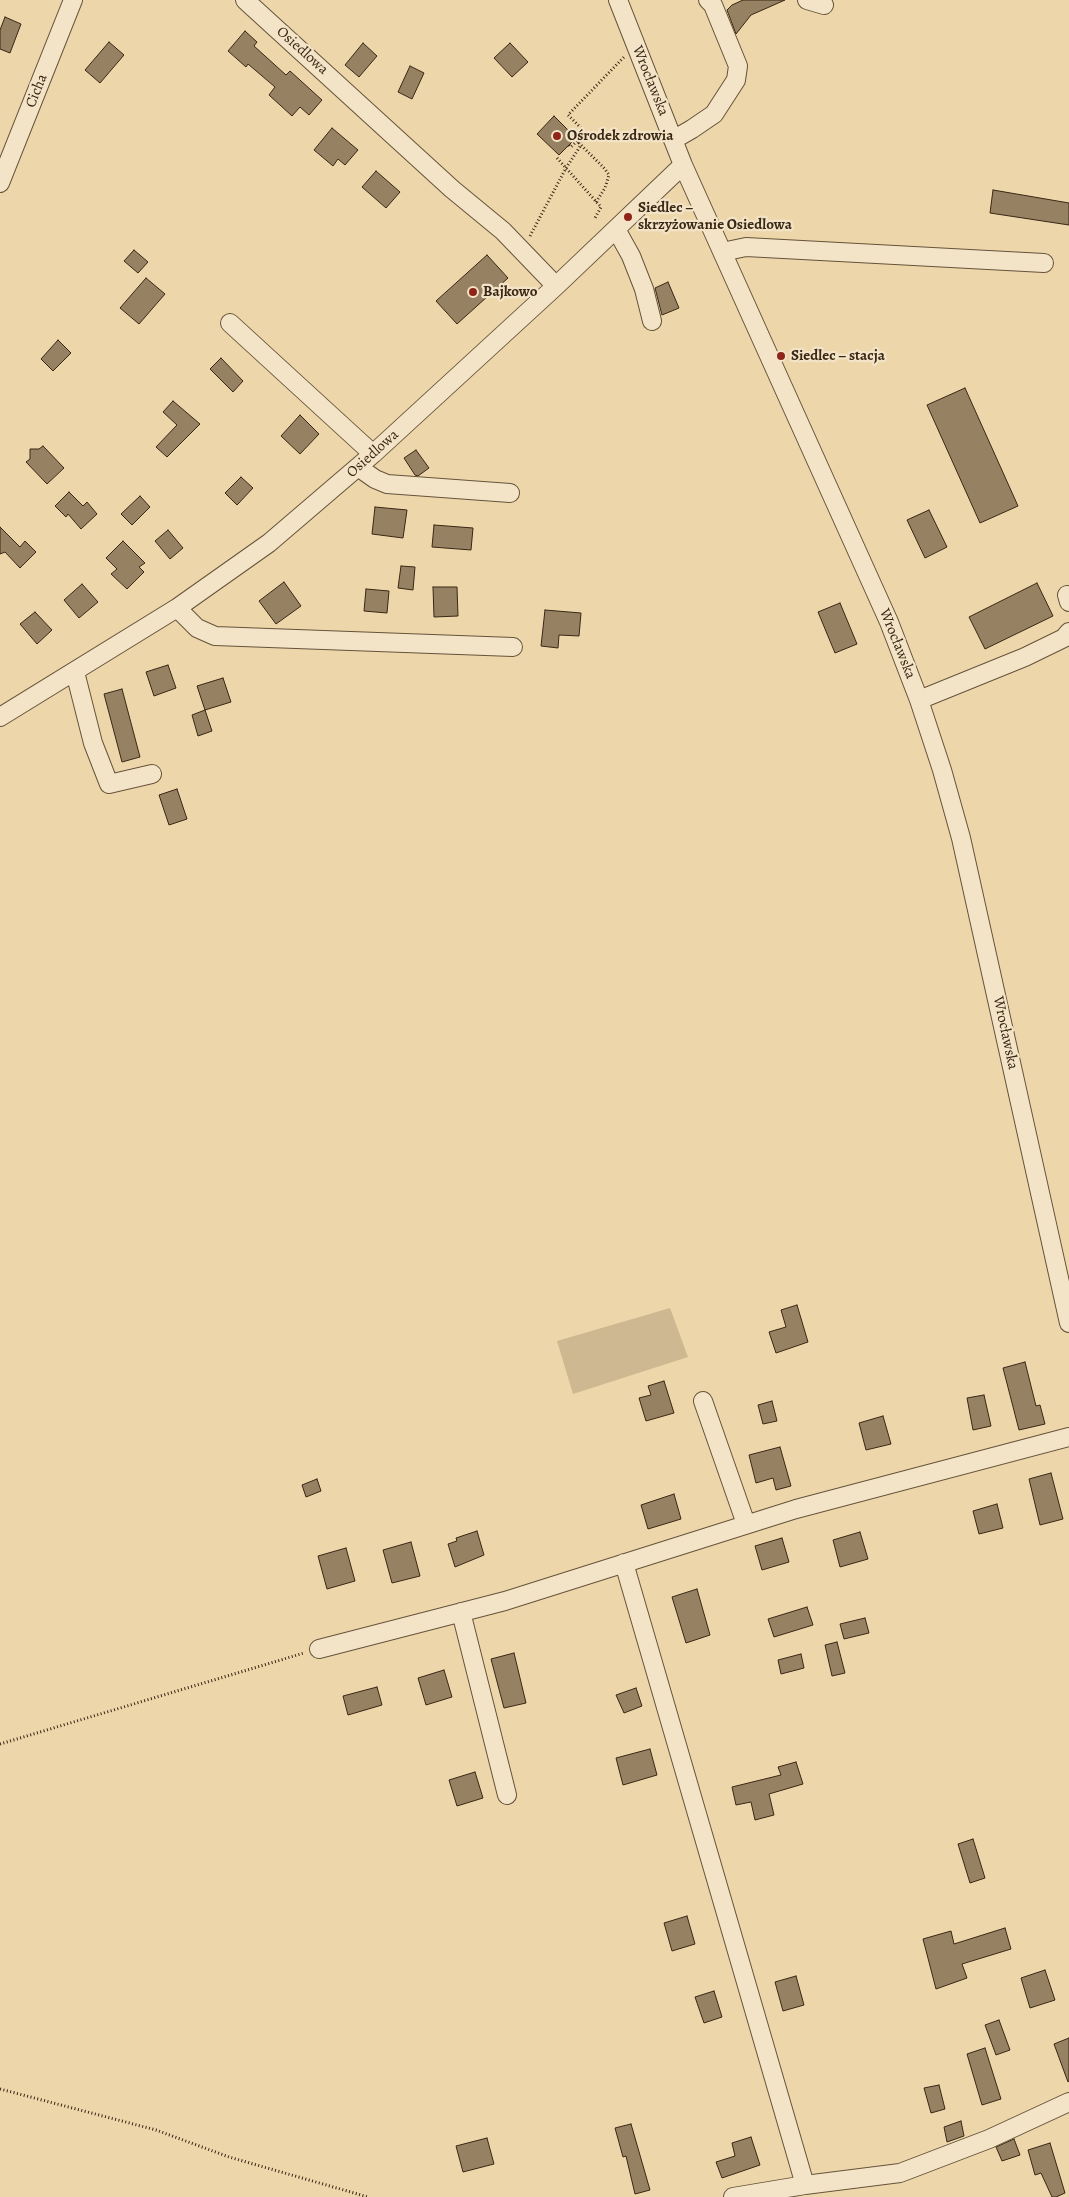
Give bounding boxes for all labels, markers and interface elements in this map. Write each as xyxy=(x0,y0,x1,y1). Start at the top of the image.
street label: Osiedlowa xyxy=(272,23,332,79)
street label: Wrocławska xyxy=(628,43,672,119)
street label: Cicha xyxy=(22,72,52,110)
place label: Ośrodek zdrowia xyxy=(567,127,673,145)
marker: Ośrodek zdrowia xyxy=(551,130,563,142)
place label: Siedlec – skrzyżowanie Osiedlowa xyxy=(638,199,792,234)
marker: Siedlec – skrzyżowanie Osiedlowa xyxy=(622,211,634,223)
place label: Bajkowo xyxy=(483,283,537,301)
marker: Bajkowo xyxy=(467,286,479,298)
place label: Siedlec – stacja xyxy=(791,347,885,365)
marker: Siedlec – stacja xyxy=(775,350,787,362)
street label: Osiedlowa xyxy=(343,426,403,482)
street label: Wrocławska xyxy=(875,606,919,682)
street label: Wrocławska xyxy=(988,995,1022,1071)

